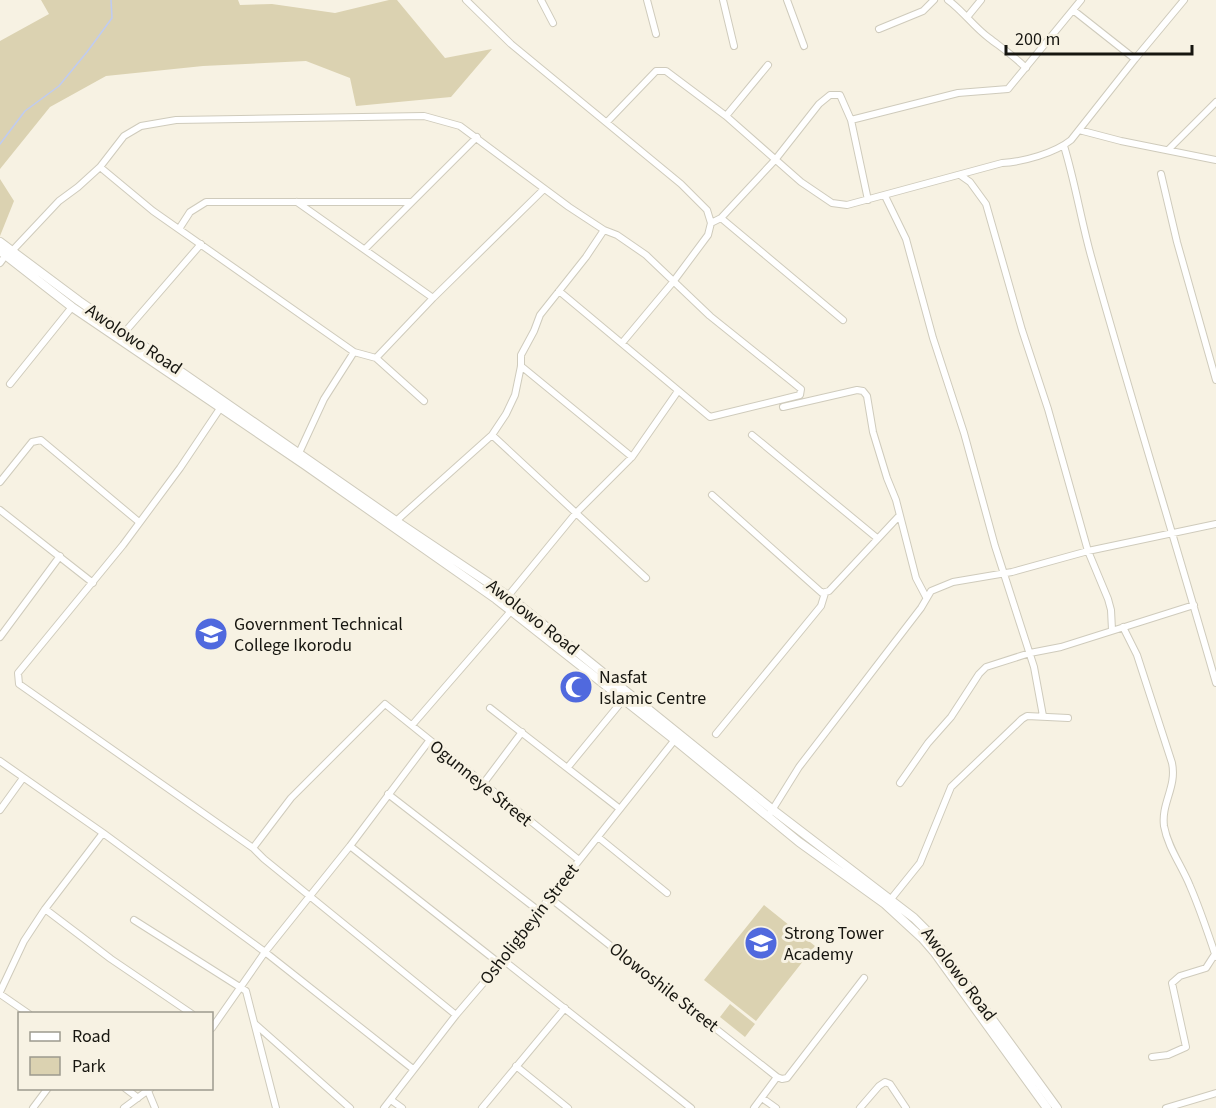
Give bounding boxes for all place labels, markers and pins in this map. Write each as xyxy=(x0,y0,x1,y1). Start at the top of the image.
place label: Government Technical College Ikorodu xyxy=(234,612,403,658)
school or university icon: Government Technical College Ikorodu xyxy=(193,616,229,652)
place label: Nasfat Islamic Centre xyxy=(599,665,706,711)
mosque icon: Nasfat Islamic Centre xyxy=(558,669,594,705)
place label: Strong Tower Academy xyxy=(784,921,885,967)
school or university icon: Strong Tower Academy xyxy=(743,925,779,961)

